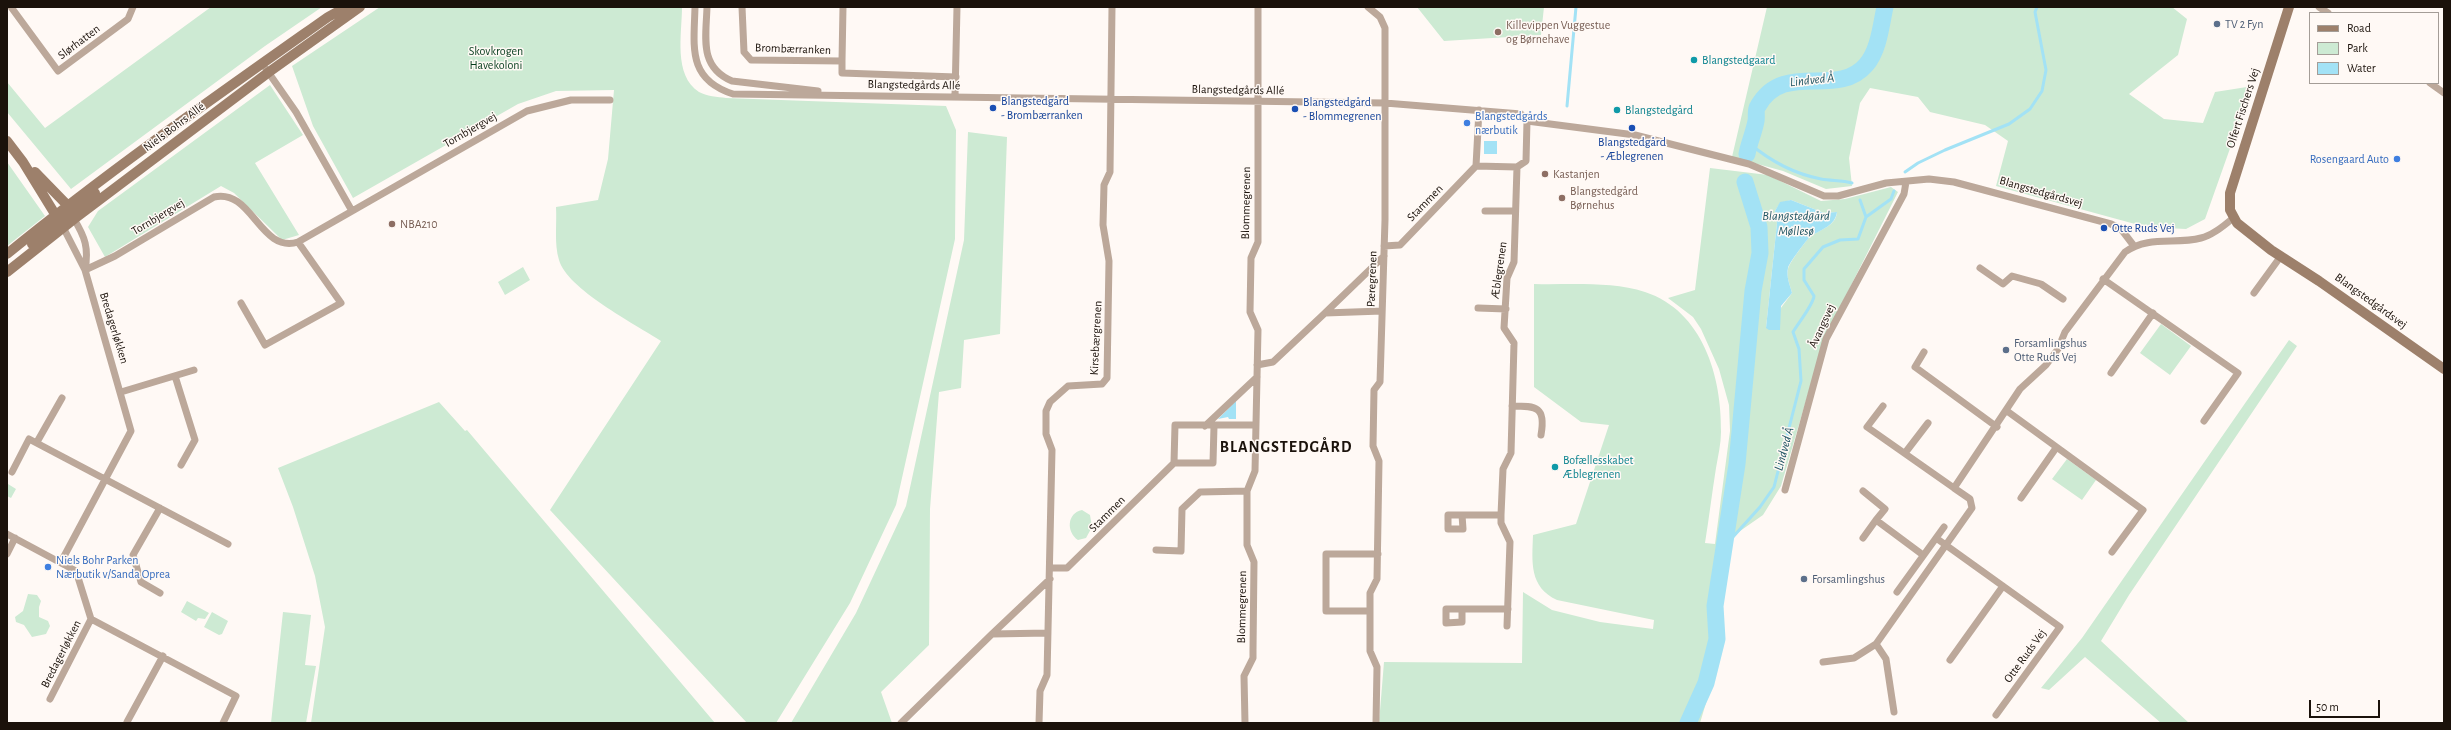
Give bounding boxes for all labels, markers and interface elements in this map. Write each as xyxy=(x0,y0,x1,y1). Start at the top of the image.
legend xyxy=(2309,12,2439,84)
place label: TV 2 Fyn xyxy=(2225,17,2263,31)
place label: Killevippen Vuggestue og Børnehave xyxy=(1506,18,1610,46)
marker: TV 2 Fyn xyxy=(2212,19,2222,29)
street label: Slørhatten xyxy=(55,21,103,63)
text: Road xyxy=(2347,22,2371,34)
marker: Killevippen Vuggestue og Børnehave xyxy=(1493,27,1503,37)
street label: Brombærranken xyxy=(755,40,831,58)
text: Park xyxy=(2347,42,2368,54)
park label: Skovkrogen Havekoloni xyxy=(469,44,523,72)
place label: Blangstedgaard xyxy=(1702,53,1775,67)
marker: Blangstedgaard xyxy=(1689,55,1699,65)
text: Water xyxy=(2347,62,2376,74)
street label: Olfert Fischers Vej xyxy=(2223,66,2263,150)
water label: Lindved Å xyxy=(1789,70,1835,90)
street label: Blangstedgårds Allé xyxy=(868,77,960,93)
street label: Blangstedgårds Allé xyxy=(1192,82,1284,98)
place label: Blangstedgård - Brombærranken xyxy=(1001,94,1083,122)
place label: Blangstedgård - Blommegrenen xyxy=(1303,95,1381,123)
street label: Niels Bohrs Allé xyxy=(140,99,208,155)
marker: Blangstedgård - Brombærranken xyxy=(988,103,998,113)
place label: Blangstedgård xyxy=(1625,103,1693,117)
marker: Blangstedgård - Blommegrenen xyxy=(1290,104,1300,114)
marker: Blangstedgård xyxy=(1612,105,1622,115)
street label: Tornbjergvej xyxy=(441,109,499,151)
place label: Blangstedgårds nærbutik xyxy=(1475,109,1547,137)
marker: Blangstedgårds nærbutik xyxy=(1462,118,1472,128)
marker: Blangstedgård - Æblegrenen xyxy=(1627,123,1637,133)
place label: Blangstedgård - Æblegrenen xyxy=(1598,135,1666,163)
place label: Rosengaard Auto xyxy=(2310,152,2389,166)
marker: Rosengaard Auto xyxy=(2392,154,2402,164)
street label: Blommegrenen xyxy=(1238,166,1254,240)
place label: Kastanjen xyxy=(1553,167,1600,181)
marker: Kastanjen xyxy=(1540,169,1550,179)
street label: Blangstedgårdsvej xyxy=(1998,173,2084,211)
street label: Stammen xyxy=(1404,182,1446,224)
place label: Blangstedgård Børnehus xyxy=(1570,184,1638,212)
marker: Blangstedgård Børnehus xyxy=(1557,193,1567,203)
street label: Tornbjergvej xyxy=(129,196,187,238)
water label: Blangstedgård Møllesø xyxy=(1762,208,1830,239)
place label: NBA210 xyxy=(400,217,437,231)
marker: NBA210 xyxy=(387,219,397,229)
place label: Otte Ruds Vej xyxy=(2112,221,2175,235)
marker: Otte Ruds Vej xyxy=(2099,223,2109,233)
street label: Æblegrenen xyxy=(1488,241,1510,299)
street label: Pæregrenen xyxy=(1364,251,1380,307)
street label: Blangstedgårdsvej xyxy=(2332,270,2410,332)
street label: Bredagerløkken xyxy=(96,290,132,366)
street label: Kirsebærgrenen xyxy=(1087,300,1105,376)
street label: Åvangsvej xyxy=(1806,302,1838,350)
place label: Forsamlingshus Otte Ruds Vej xyxy=(2014,336,2087,364)
marker: Forsamlingshus Otte Ruds Vej xyxy=(2001,345,2011,355)
water label: Lindved Å xyxy=(1771,425,1797,473)
district label: BLANGSTEDGÅRD xyxy=(1220,437,1352,457)
place label: Bofællesskabet Æblegrenen xyxy=(1563,453,1633,481)
marker: Bofællesskabet Æblegrenen xyxy=(1550,462,1560,472)
street label: Stammen xyxy=(1086,493,1128,535)
place label: Niels Bohr Parken Nærbutik v/Sanda Oprea xyxy=(56,553,170,581)
marker: Niels Bohr Parken Nærbutik v/Sanda Oprea xyxy=(43,562,53,572)
street label: Blommegrenen xyxy=(1234,570,1250,644)
place label: Forsamlingshus xyxy=(1812,572,1885,586)
marker: Forsamlingshus xyxy=(1799,574,1809,584)
street label: Bredagerløkken xyxy=(38,618,84,690)
street label: Otte Ruds Vej xyxy=(2001,626,2049,686)
scale bar xyxy=(2311,692,2382,718)
text: 50 m xyxy=(2316,701,2339,713)

